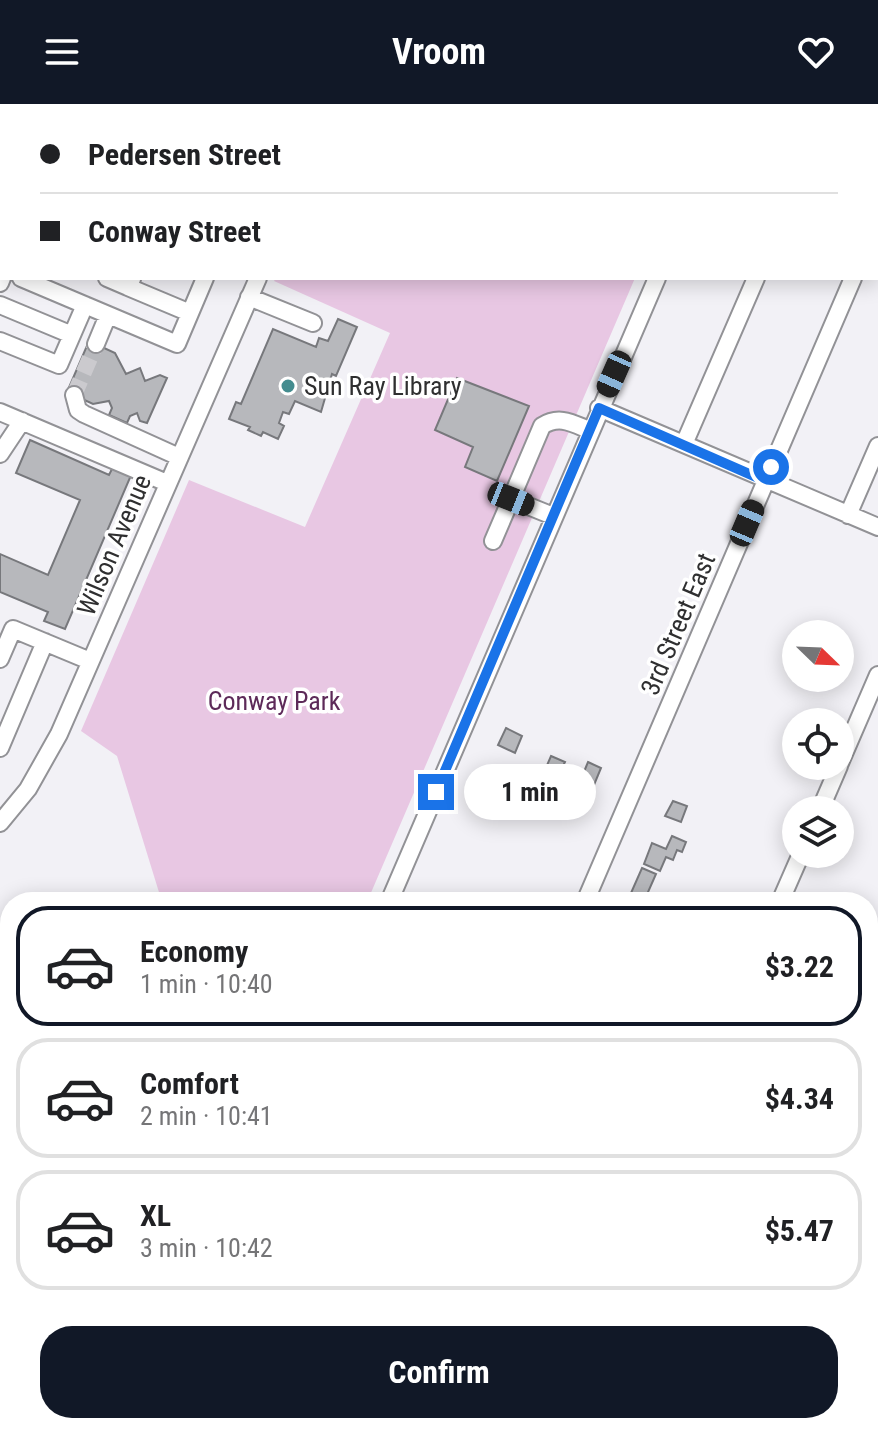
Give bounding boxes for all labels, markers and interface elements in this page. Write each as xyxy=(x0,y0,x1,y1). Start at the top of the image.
icon: menu xyxy=(40,30,84,74)
icon: heart xyxy=(794,30,838,74)
text: Vroom xyxy=(392,31,486,73)
text: Pedersen Street xyxy=(88,137,281,172)
text: Conway Street xyxy=(88,214,261,249)
car xyxy=(593,347,635,401)
place label: Sun Ray Library xyxy=(304,371,462,401)
marker: Sun Ray Library xyxy=(279,377,297,395)
route start xyxy=(753,449,789,485)
street label: Wilson Avenue xyxy=(71,470,157,620)
car xyxy=(484,479,538,519)
car xyxy=(727,496,767,550)
street label: 3rd Street East xyxy=(635,549,721,699)
north arrow xyxy=(782,620,854,692)
map controls xyxy=(782,620,854,868)
park label: Conway Park xyxy=(208,686,341,716)
button: locate xyxy=(782,708,854,780)
callout: 1 min xyxy=(464,764,596,820)
route end xyxy=(418,774,454,810)
text: 1 min xyxy=(501,777,559,807)
button: layers xyxy=(782,796,854,868)
icon: car xyxy=(44,930,116,1002)
text: Economy xyxy=(140,934,248,969)
text: $3.22 xyxy=(765,949,834,984)
text: 1 min · 10:40 xyxy=(140,969,273,999)
icon: car xyxy=(44,1062,116,1134)
text: Comfort xyxy=(140,1066,239,1101)
text: $4.34 xyxy=(765,1081,834,1116)
text: 2 min · 10:41 xyxy=(140,1101,273,1131)
icon: car xyxy=(44,1194,116,1266)
text: XL xyxy=(140,1198,171,1233)
text: $5.47 xyxy=(765,1213,834,1248)
text: 3 min · 10:42 xyxy=(140,1233,273,1263)
button: Confirm xyxy=(40,1326,838,1418)

